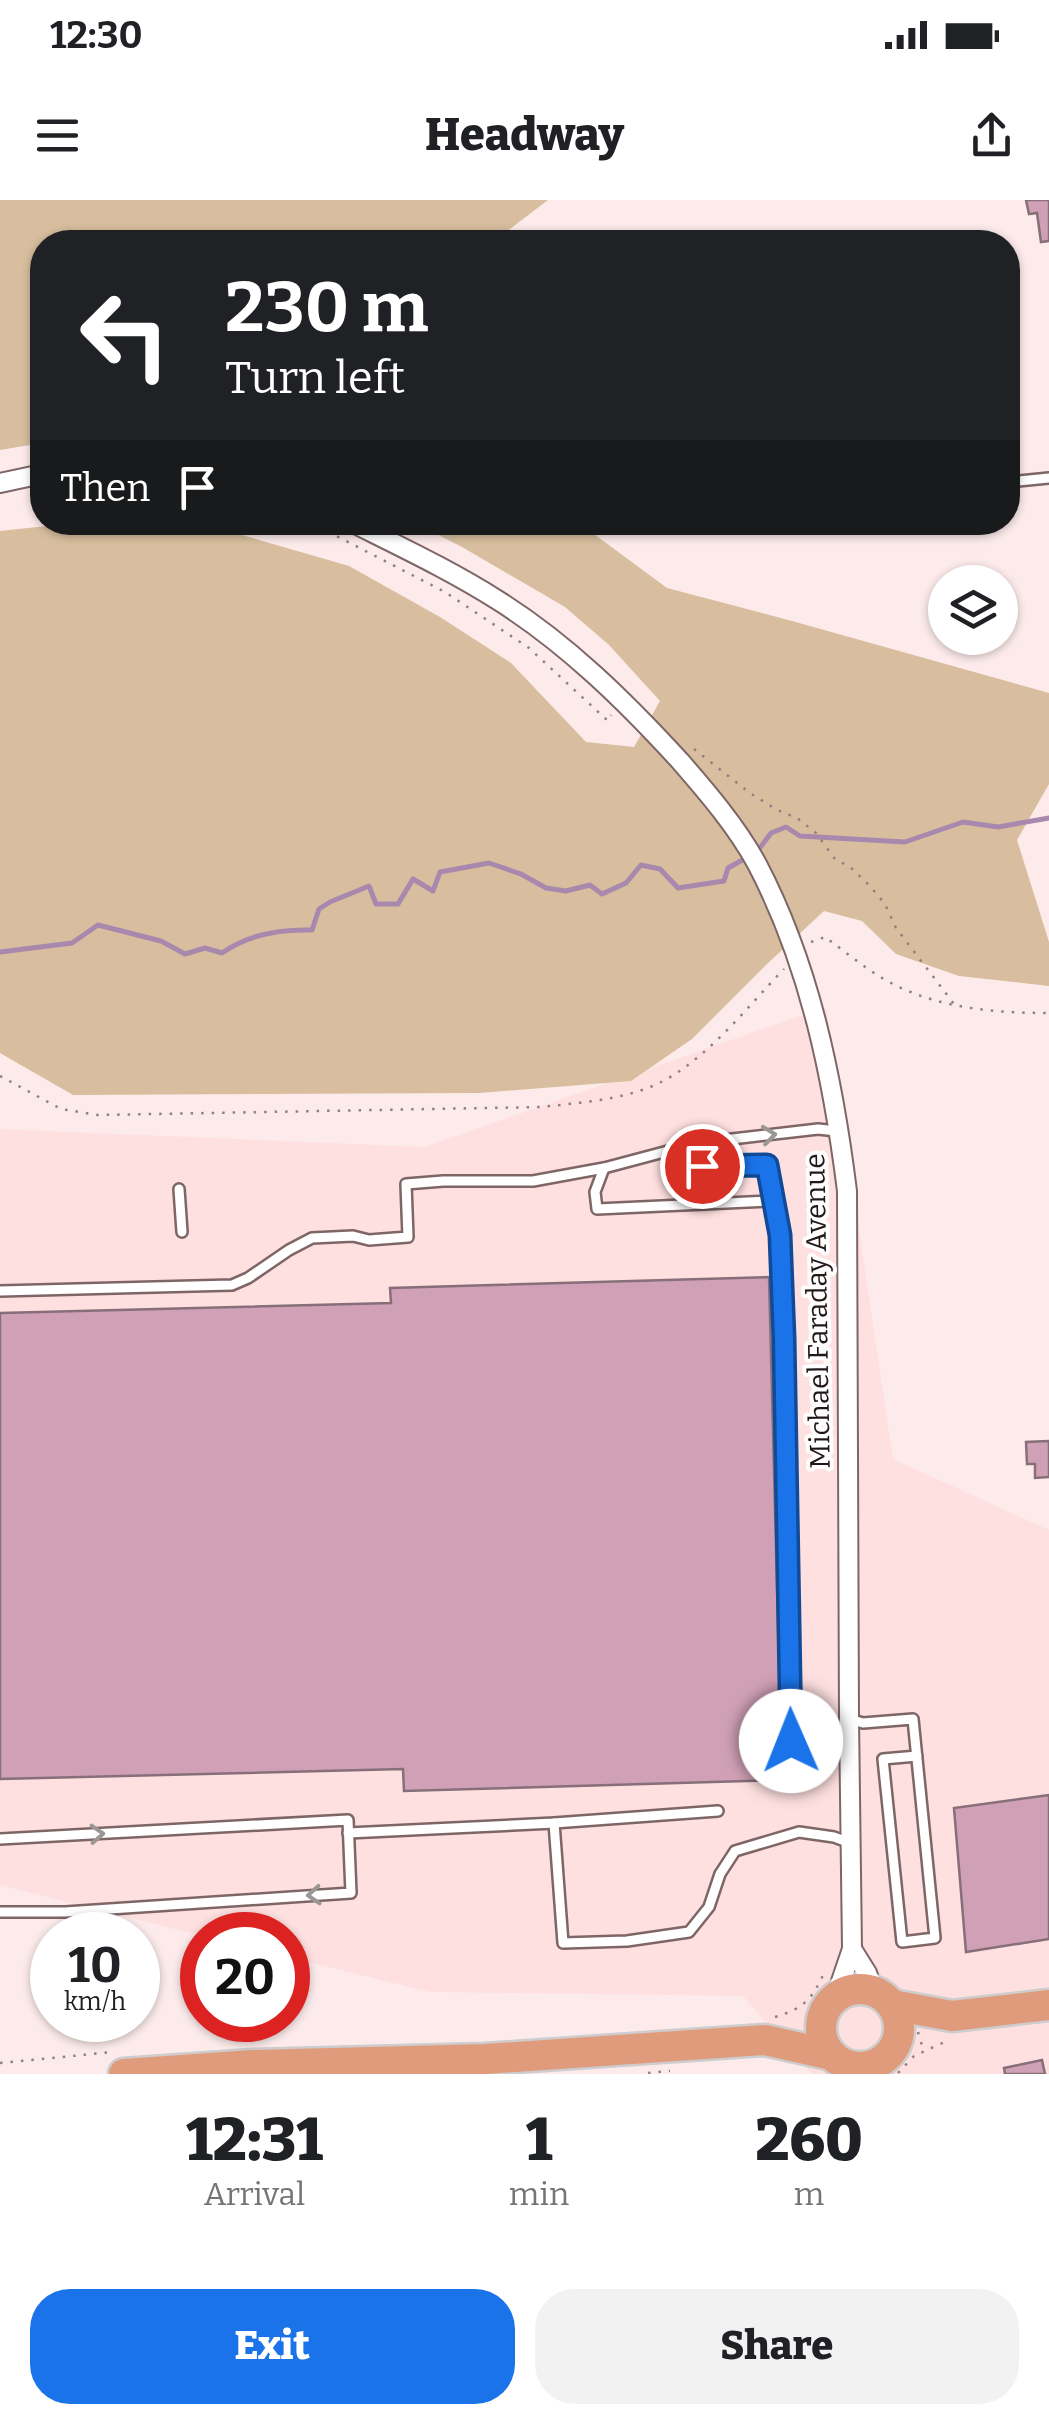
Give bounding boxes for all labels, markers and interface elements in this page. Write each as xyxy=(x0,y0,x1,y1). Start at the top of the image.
text: 12:30 xyxy=(50,12,143,58)
icon: menu xyxy=(30,108,85,163)
text: Headway xyxy=(425,108,624,162)
icon: share xyxy=(964,108,1019,163)
text: 230 m xyxy=(225,266,429,350)
icon: left xyxy=(60,270,190,400)
text: Turn left xyxy=(225,351,405,405)
icon: arrive xyxy=(170,460,225,515)
text: Then xyxy=(60,465,150,511)
map controls xyxy=(928,565,1018,655)
button: layers xyxy=(928,565,1018,655)
pin xyxy=(660,1124,745,1209)
one-way arrow xyxy=(761,1125,777,1146)
icon: arrive xyxy=(675,1139,730,1194)
street label: Michael Faraday Avenue xyxy=(798,1153,837,1469)
position arrow xyxy=(739,1689,843,1793)
one-way arrow xyxy=(90,1824,106,1845)
one-way arrow xyxy=(306,1884,322,1905)
speed limit sign: 20 xyxy=(180,1912,310,2042)
text: 10 xyxy=(68,1935,122,1995)
text: km/h xyxy=(64,1987,126,2017)
text: 12:31 xyxy=(186,2104,323,2176)
text: 1 xyxy=(526,2104,552,2176)
text: 260 xyxy=(755,2104,863,2176)
text: Arrival xyxy=(204,2175,305,2213)
text: min xyxy=(509,2175,569,2213)
text: m xyxy=(794,2175,824,2213)
button: Exit xyxy=(30,2289,515,2404)
button: Share xyxy=(535,2289,1019,2404)

